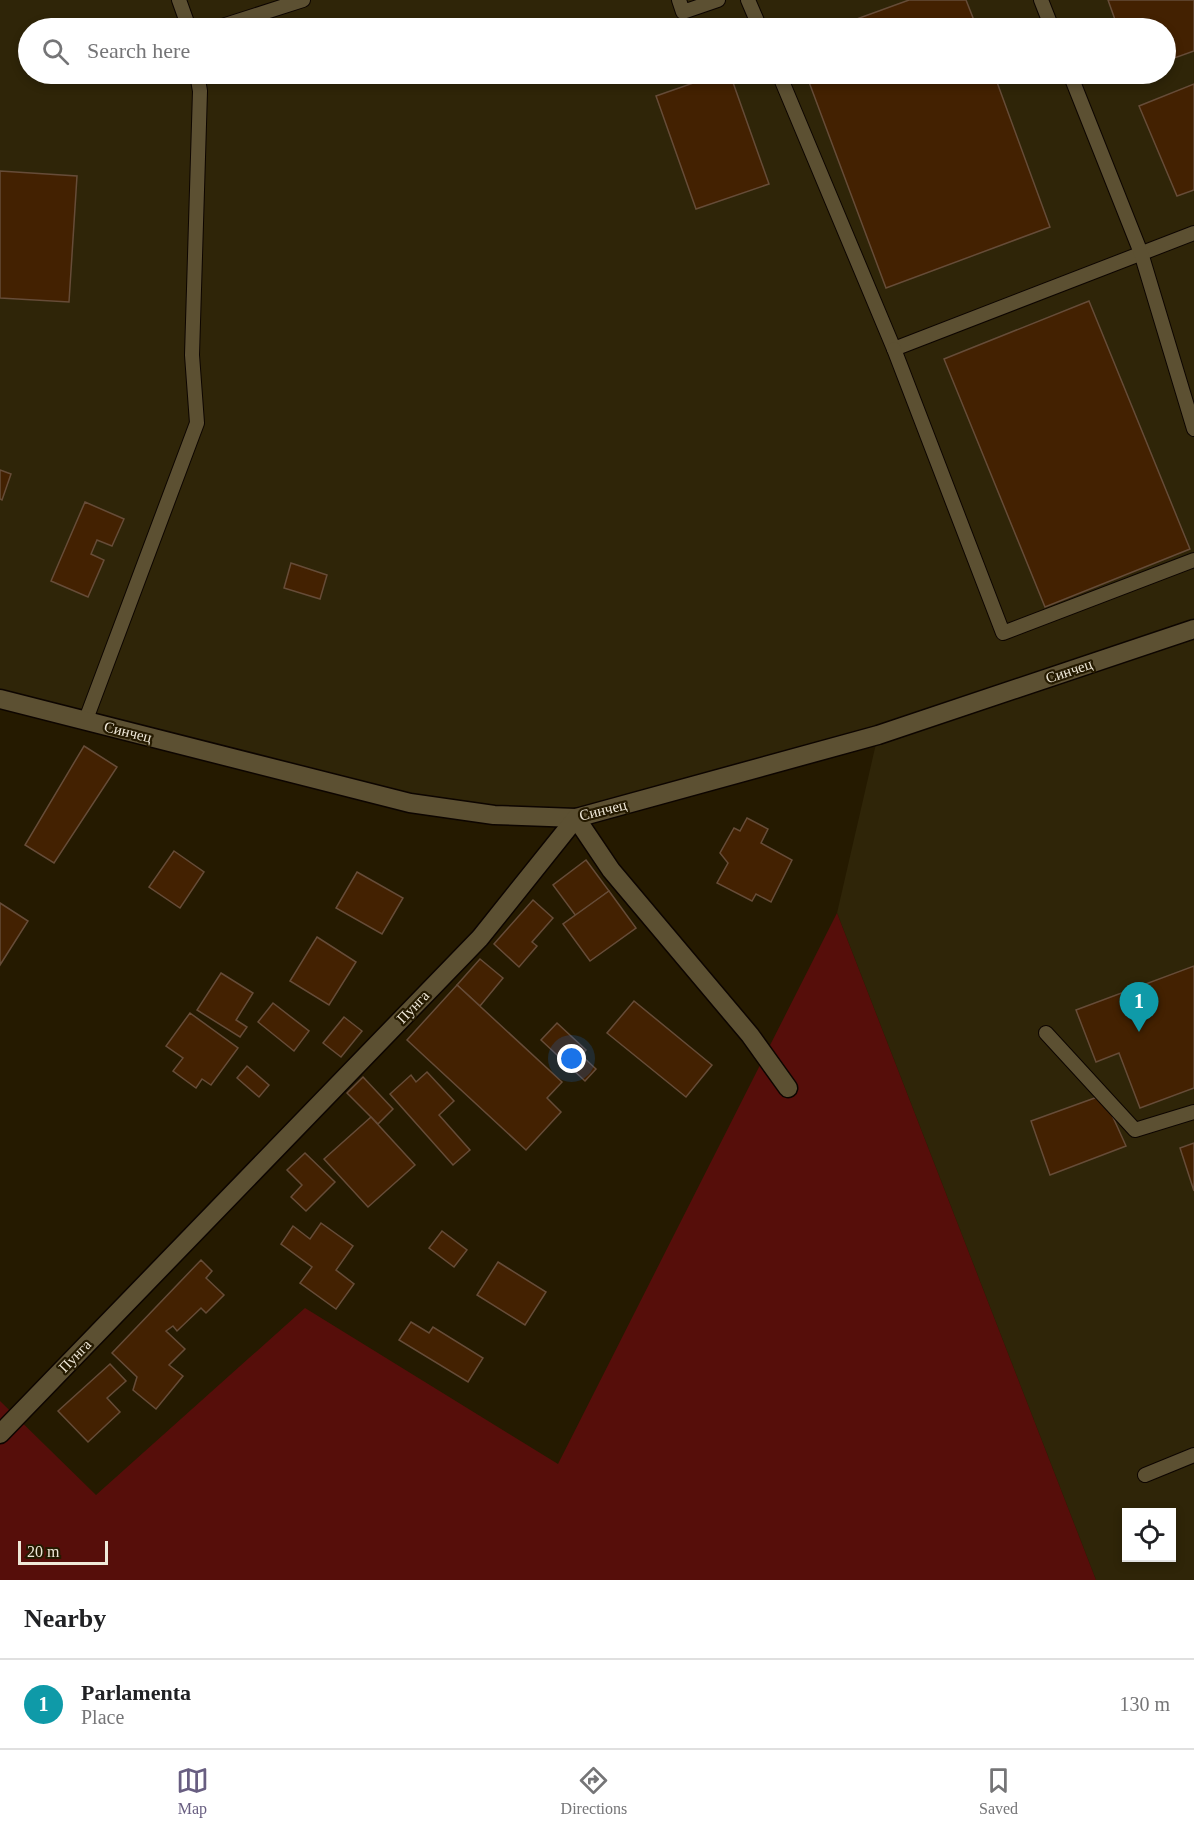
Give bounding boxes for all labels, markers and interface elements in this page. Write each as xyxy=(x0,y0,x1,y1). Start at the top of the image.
search box xyxy=(18,18,1176,84)
icon: search xyxy=(39,35,72,68)
text: Search here xyxy=(87,38,190,63)
street label: Синчец xyxy=(1044,656,1094,686)
street label: Синчец xyxy=(103,718,153,746)
street label: Синчец xyxy=(578,796,628,824)
pin: 1 xyxy=(1120,982,1158,1032)
street label: Пунга xyxy=(394,987,433,1027)
your location xyxy=(557,1044,586,1073)
street label: Пунга xyxy=(56,1336,95,1376)
map controls xyxy=(1122,1508,1176,1562)
button: locate xyxy=(1122,1508,1176,1562)
scale bar xyxy=(18,1538,108,1566)
text: 20 m xyxy=(27,1543,59,1560)
text: Nearby xyxy=(24,1604,106,1633)
text: Parlamenta xyxy=(81,1680,191,1705)
text: 1 xyxy=(39,1693,49,1715)
text: 130 m xyxy=(1119,1693,1170,1715)
text: Place xyxy=(81,1706,124,1728)
tab: Map xyxy=(176,1764,209,1818)
tab: Directions xyxy=(561,1764,627,1818)
tab: Saved xyxy=(979,1764,1018,1818)

